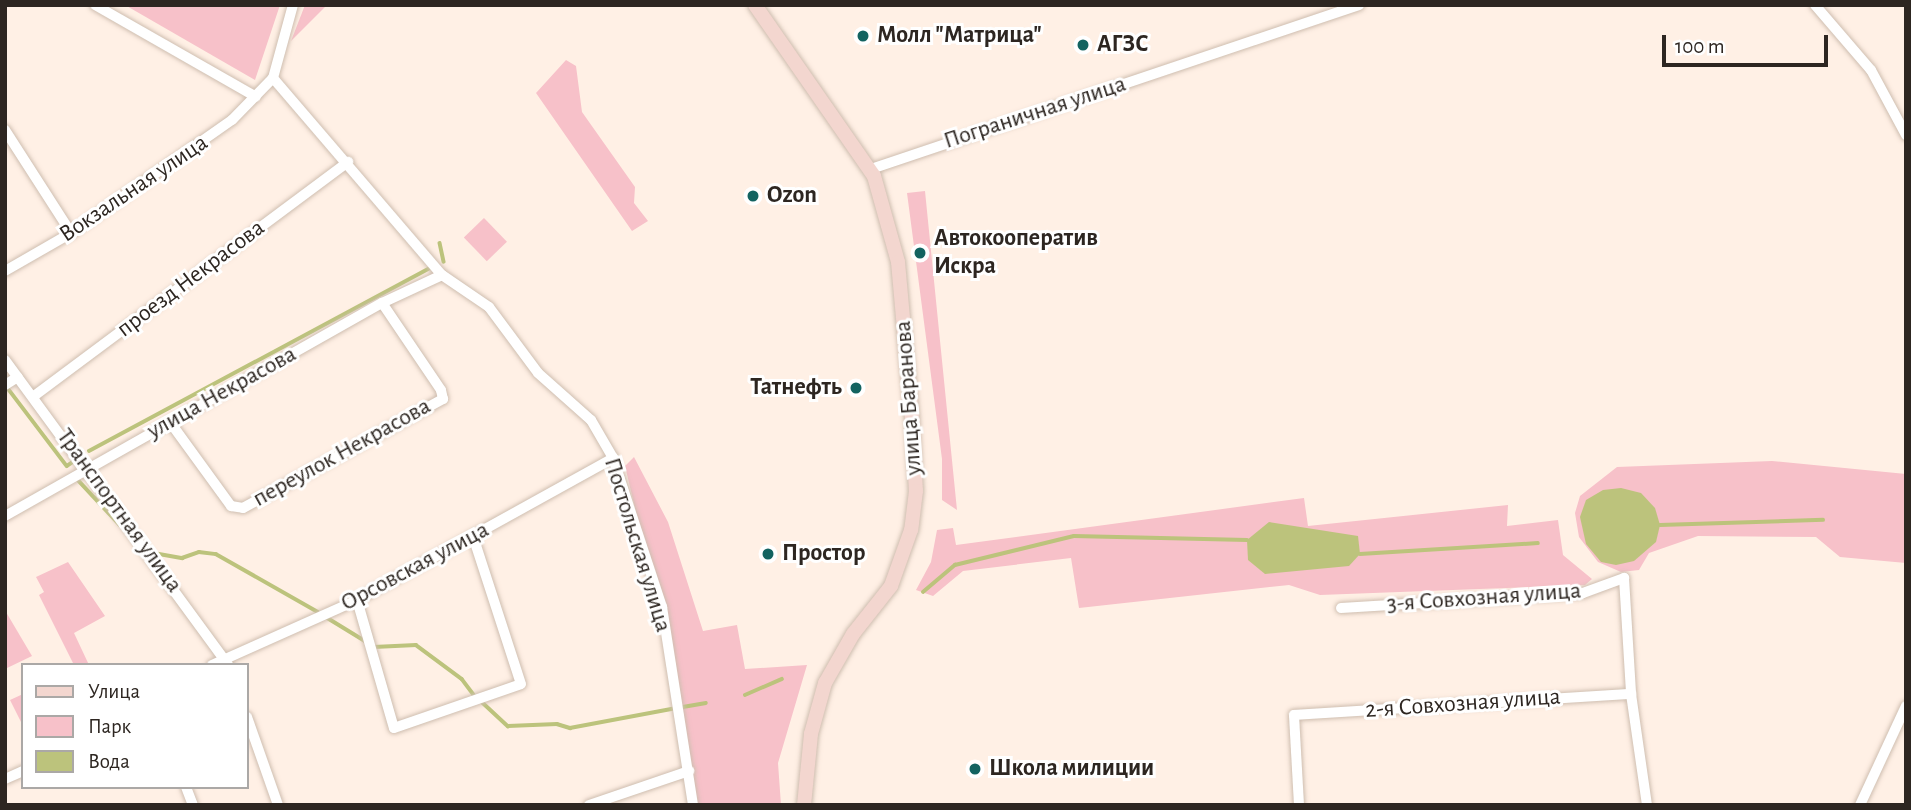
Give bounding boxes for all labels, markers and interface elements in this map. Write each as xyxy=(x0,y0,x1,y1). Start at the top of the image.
scale bar xyxy=(1666,21,1832,65)
place label: Молл "Матрица" xyxy=(877,22,1042,50)
marker: Молл "Матрица" xyxy=(855,28,871,44)
place label: АГЗС xyxy=(1097,31,1149,59)
text: 100 m xyxy=(1675,36,1725,57)
marker: АГЗС xyxy=(1075,37,1091,53)
street label: Пограничная улица xyxy=(940,70,1130,156)
street label: Вокзальная улица xyxy=(54,129,214,249)
place label: Ozon xyxy=(767,182,817,210)
marker: Ozon xyxy=(745,188,761,204)
street label: проезд Некрасова xyxy=(111,214,271,344)
place label: Автокооператив Искра xyxy=(934,225,1098,281)
marker: Автокооператив Искра xyxy=(912,245,928,261)
street label: улица Баранова xyxy=(889,320,929,476)
street label: улица Некрасова xyxy=(142,340,302,446)
place label: Татнефть xyxy=(750,374,842,402)
marker: Татнефть xyxy=(848,380,864,396)
street label: переулок Некрасова xyxy=(248,392,436,514)
street label: Транспортная улица xyxy=(50,423,188,599)
street label: Постольская улица xyxy=(597,454,677,636)
street label: Орсовская улица xyxy=(336,516,494,618)
place label: Простор xyxy=(782,540,865,568)
marker: Простор xyxy=(760,546,776,562)
street label: 3-я Совхозная улица xyxy=(1386,577,1582,619)
legend xyxy=(21,663,248,789)
text: Улица xyxy=(88,681,140,702)
street label: 2-я Совхозная улица xyxy=(1364,683,1562,725)
text: Парк xyxy=(88,716,131,737)
text: Вода xyxy=(88,751,130,772)
place label: Школа милиции xyxy=(989,755,1154,783)
marker: Школа милиции xyxy=(967,761,983,777)

